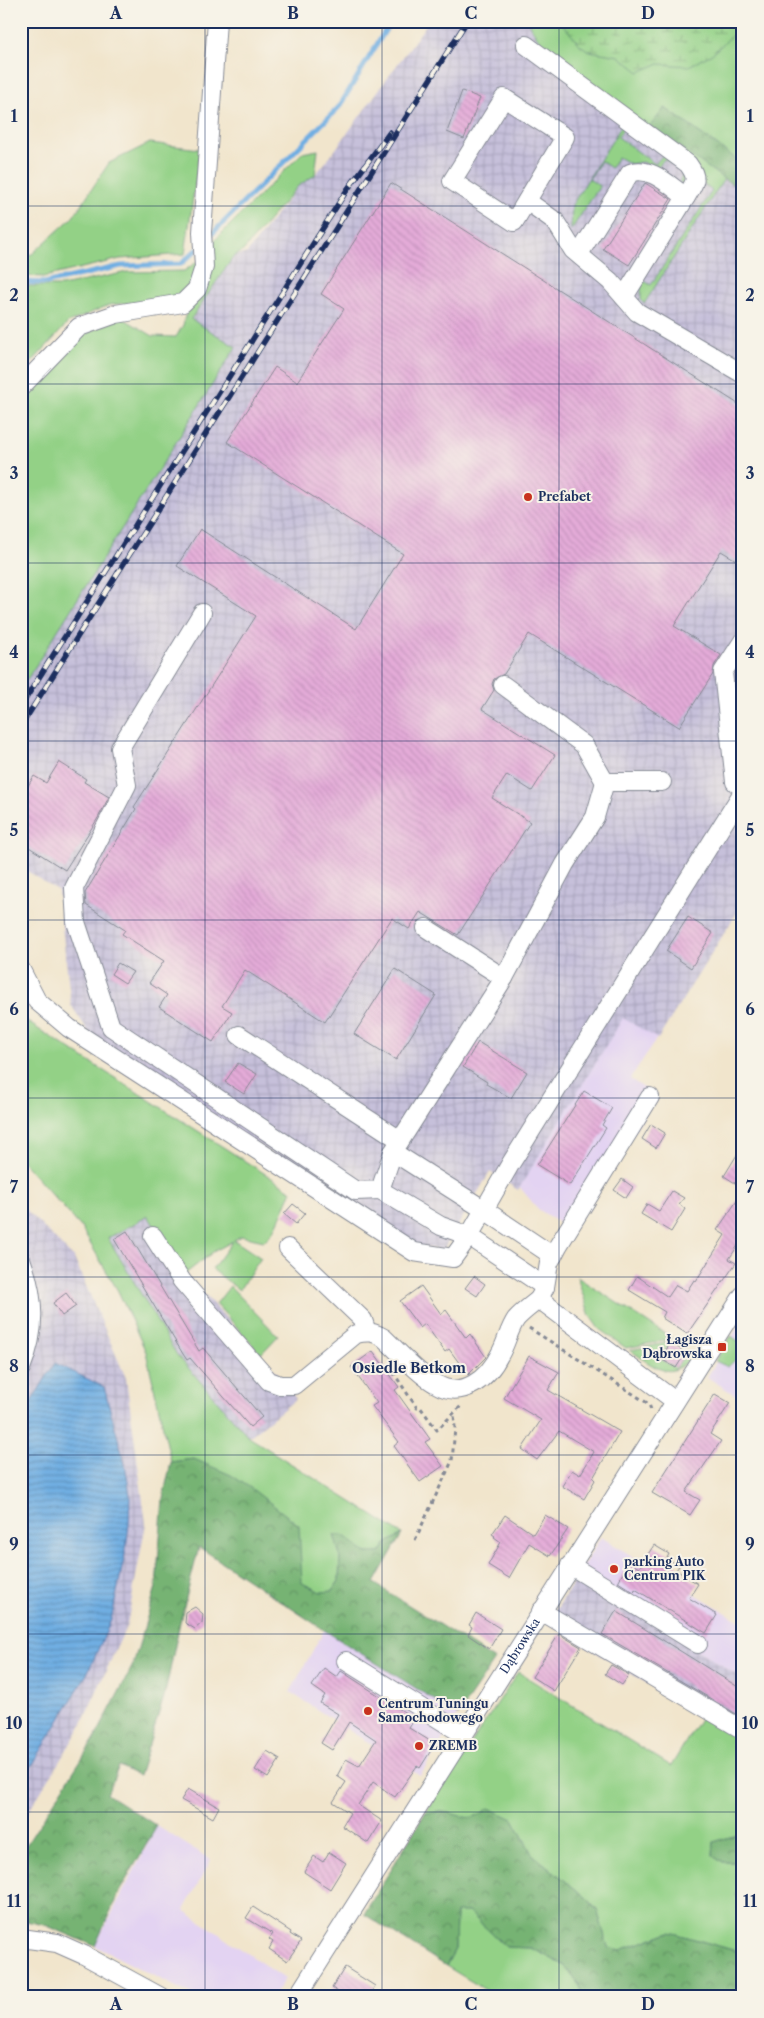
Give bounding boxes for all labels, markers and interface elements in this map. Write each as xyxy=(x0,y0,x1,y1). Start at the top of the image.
text: A xyxy=(109,3,123,23)
text: B xyxy=(287,3,299,23)
text: C xyxy=(465,3,477,23)
text: D xyxy=(641,3,655,23)
text: 1 xyxy=(10,106,18,126)
text: 1 xyxy=(746,106,754,126)
text: 2 xyxy=(9,285,19,305)
text: 2 xyxy=(745,285,755,305)
text: 3 xyxy=(9,463,19,483)
text: 3 xyxy=(745,463,755,483)
place label: Prefabet xyxy=(538,489,591,504)
marker: Prefabet xyxy=(522,491,534,503)
text: 4 xyxy=(9,642,19,662)
text: 4 xyxy=(745,642,755,662)
text: 5 xyxy=(10,820,19,840)
text: 5 xyxy=(746,820,755,840)
text: 6 xyxy=(9,999,19,1019)
text: 6 xyxy=(745,999,755,1019)
text: 7 xyxy=(10,1177,19,1197)
text: 7 xyxy=(746,1177,755,1197)
place label: Łagisza Dąbrowska xyxy=(642,1332,713,1361)
marker: Łagisza Dąbrowska xyxy=(716,1341,728,1353)
text: 8 xyxy=(9,1356,19,1376)
text: 8 xyxy=(745,1356,755,1376)
district label: Osiedle Betkom xyxy=(352,1359,466,1377)
text: 9 xyxy=(9,1534,19,1554)
text: 9 xyxy=(745,1534,755,1554)
place label: parking Auto Centrum PIK xyxy=(624,1554,706,1583)
marker: parking Auto Centrum PIK xyxy=(608,1563,620,1575)
street label: Dąbrowska xyxy=(496,1614,543,1676)
place label: Centrum Tuningu Samochodowego xyxy=(378,1696,489,1725)
marker: Centrum Tuningu Samochodowego xyxy=(362,1705,374,1717)
text: 10 xyxy=(5,1713,23,1733)
text: 10 xyxy=(741,1713,759,1733)
place label: ZREMB xyxy=(429,1738,477,1753)
marker: ZREMB xyxy=(413,1740,425,1752)
text: 11 xyxy=(7,1891,22,1911)
text: 11 xyxy=(743,1891,758,1911)
text: A xyxy=(109,1994,123,2014)
text: B xyxy=(287,1994,299,2014)
text: C xyxy=(465,1994,477,2014)
text: D xyxy=(641,1994,655,2014)

